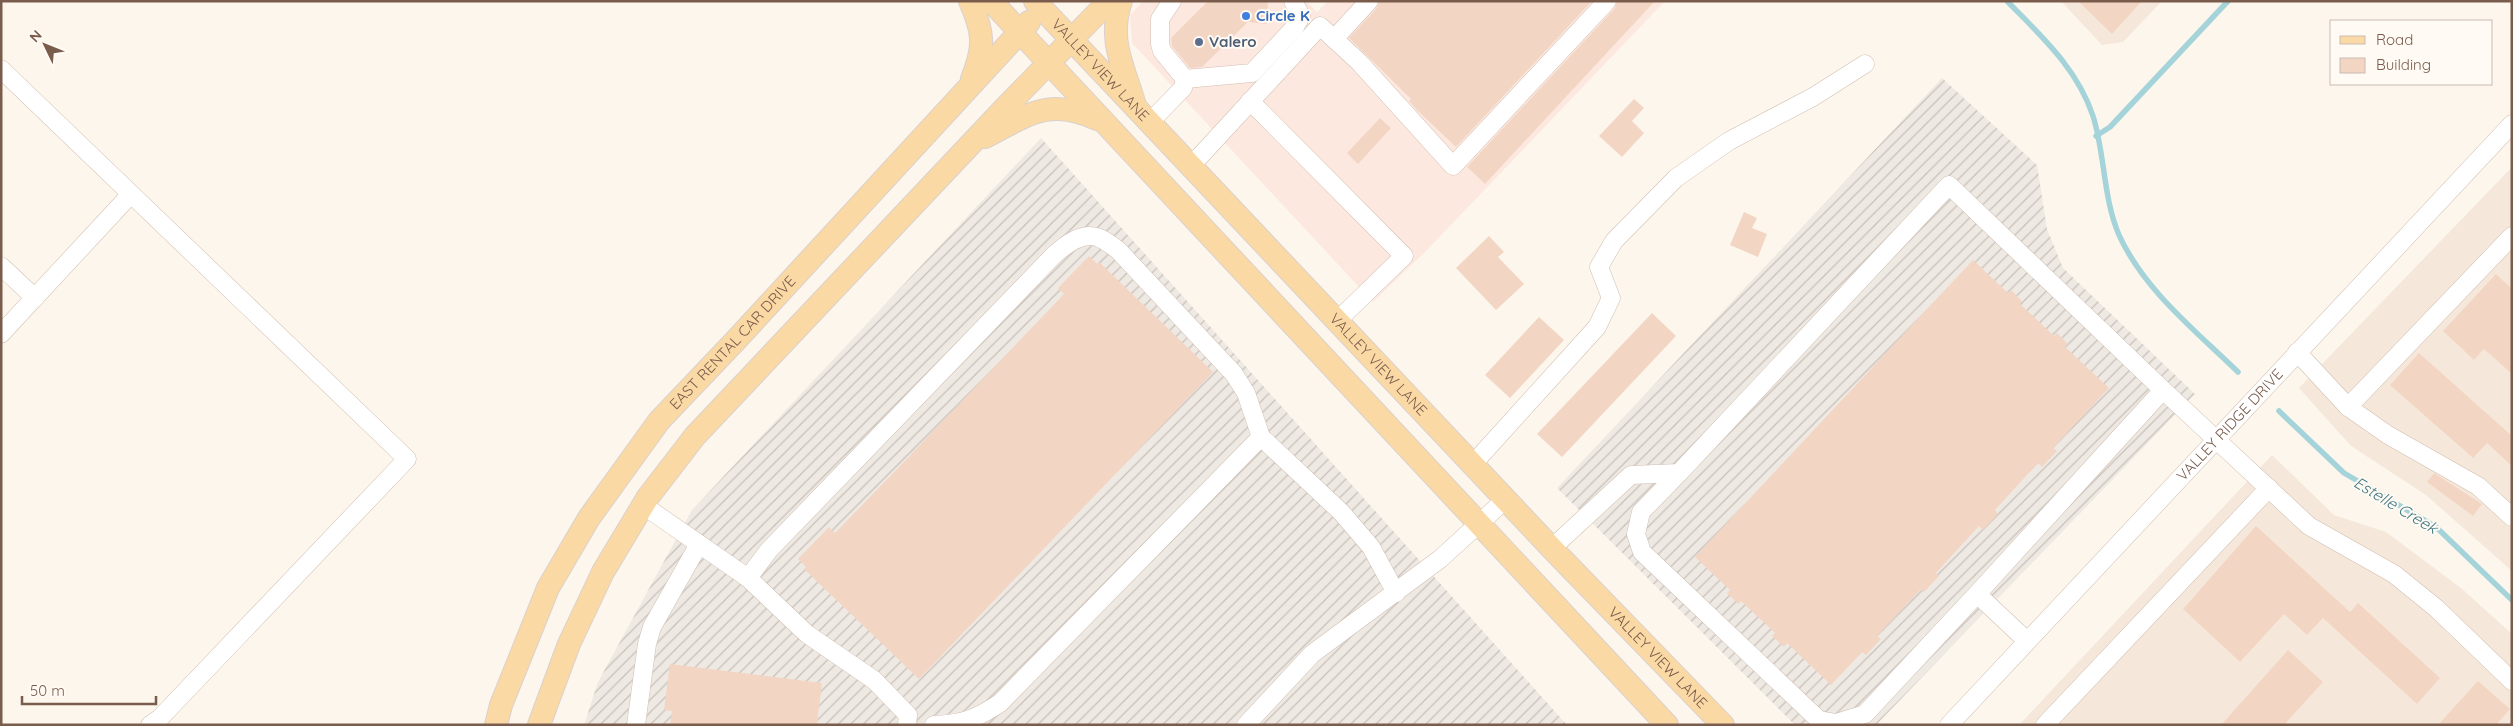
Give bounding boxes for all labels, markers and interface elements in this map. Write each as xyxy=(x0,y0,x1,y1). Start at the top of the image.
place label: Circle K xyxy=(1256,6,1310,25)
marker: Circle K xyxy=(1240,10,1252,22)
street label: VALLEY VIEW LANE xyxy=(1048,14,1154,125)
north arrow xyxy=(20,20,70,70)
legend xyxy=(2330,20,2493,85)
text: N xyxy=(25,26,46,46)
text: Road xyxy=(2376,30,2413,49)
place label: Valero xyxy=(1209,32,1257,51)
marker: Valero xyxy=(1193,36,1205,48)
text: Building xyxy=(2376,55,2431,74)
street label: EAST RENTAL CAR DRIVE xyxy=(665,272,800,413)
street label: VALLEY VIEW LANE xyxy=(1326,309,1432,420)
street label: VALLEY RIDGE DRIVE xyxy=(2172,365,2287,485)
water label: Estelle Creek xyxy=(2350,472,2443,539)
street label: VALLEY VIEW LANE xyxy=(1604,603,1712,712)
scale bar xyxy=(22,674,156,706)
text: 50 m xyxy=(30,681,65,700)

